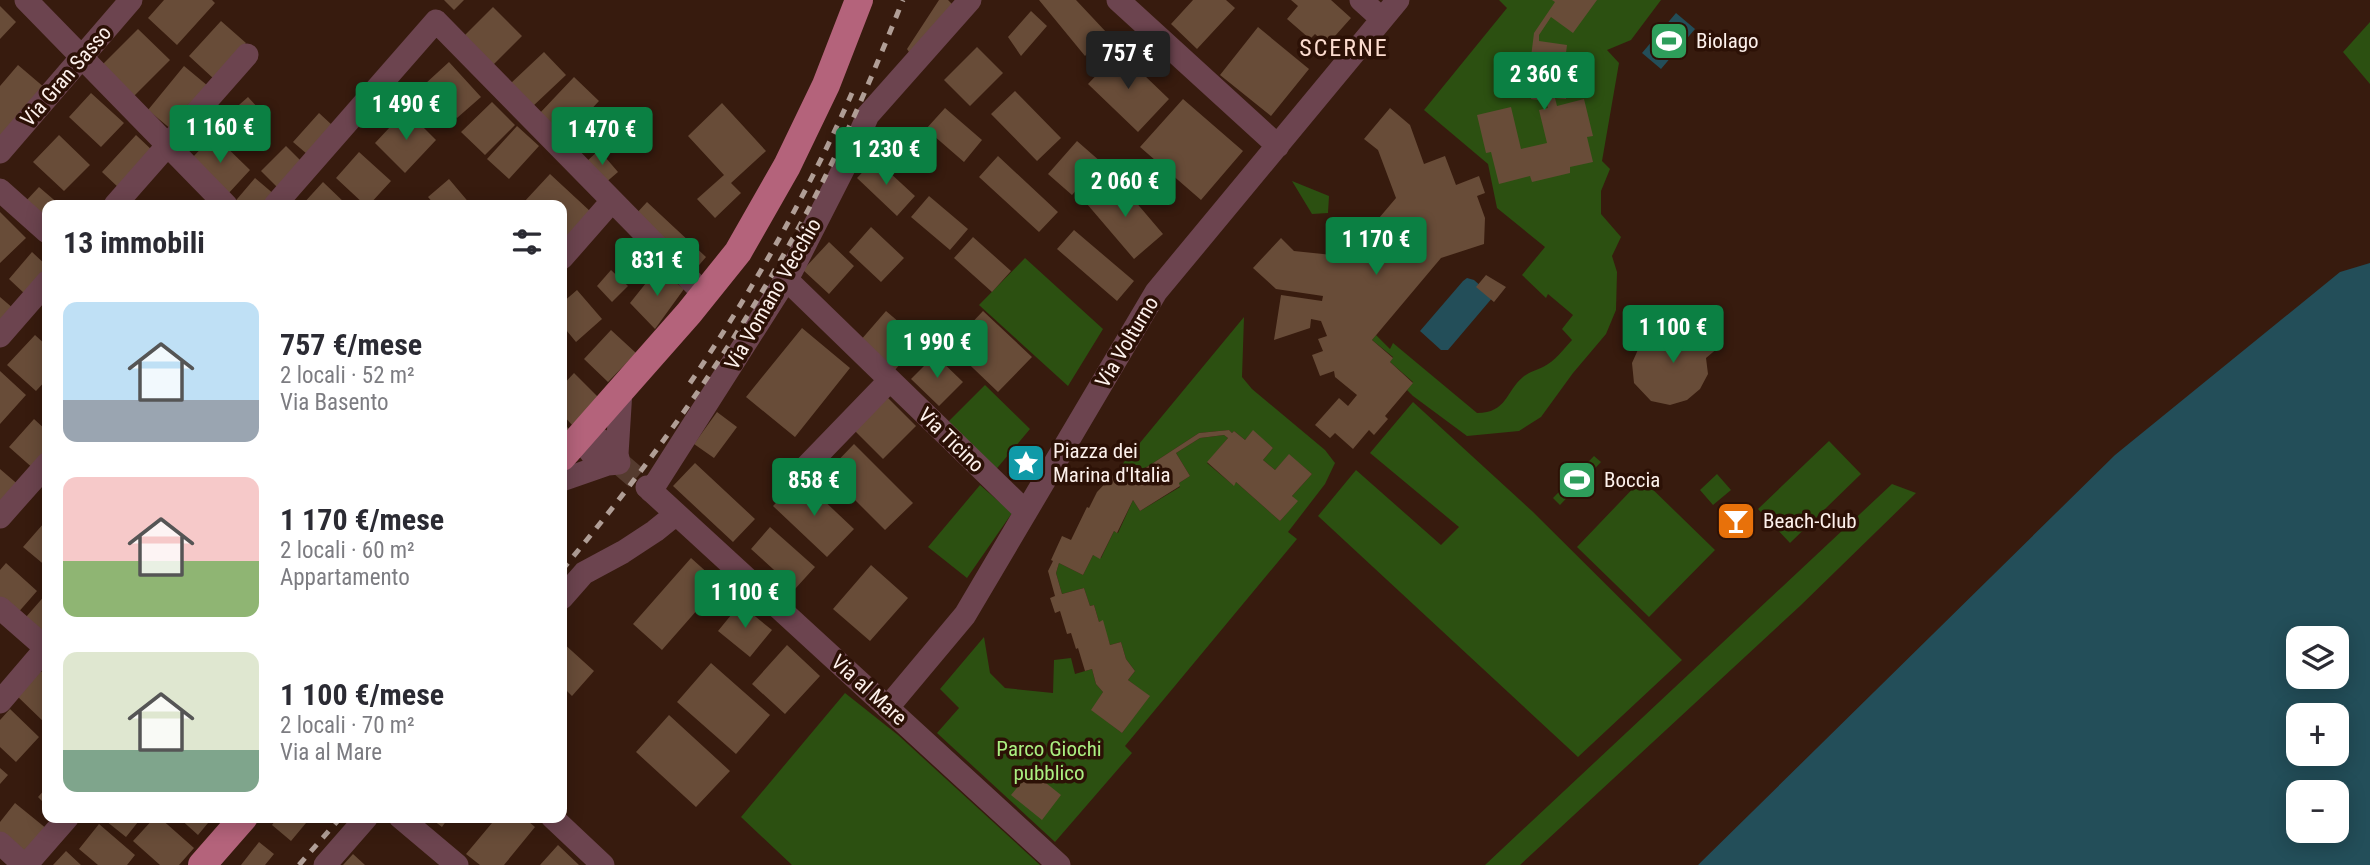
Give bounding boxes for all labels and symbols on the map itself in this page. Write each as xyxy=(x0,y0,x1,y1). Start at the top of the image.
sports icon: Biolago xyxy=(1648,20,1690,62)
street label: Via Gran Sasso xyxy=(16,21,116,131)
place label: Biolago xyxy=(1696,29,1759,53)
pin: 757 € xyxy=(1079,32,1177,91)
district label: SCERNE xyxy=(1299,34,1389,62)
pin: 2 360 € xyxy=(1479,52,1609,112)
pin: 1 490 € xyxy=(341,82,471,142)
pin: 1 160 € xyxy=(155,106,285,165)
pin: 1 470 € xyxy=(537,108,667,167)
pin: 1 230 € xyxy=(821,128,951,187)
pin: 2 060 € xyxy=(1060,160,1190,219)
street label: Via Vomano Vecchio xyxy=(720,214,826,374)
pin: 1 170 € xyxy=(1311,218,1441,277)
pin: 831 € xyxy=(608,238,706,298)
street label: Via Volturno xyxy=(1091,292,1163,392)
pin: 1 100 € xyxy=(1608,306,1738,365)
pin: 1 990 € xyxy=(872,320,1002,380)
street label: Via Ticino xyxy=(913,403,989,477)
place label: Piazza dei Marina d'Italia xyxy=(1053,439,1171,487)
place icon: Piazza dei Marina d'Italia xyxy=(1005,442,1047,484)
pin: 858 € xyxy=(765,458,863,518)
sports icon: Boccia xyxy=(1556,459,1598,501)
place label: Boccia xyxy=(1604,468,1660,492)
bar icon: Beach-Club xyxy=(1715,500,1757,542)
place label: Beach-Club xyxy=(1763,509,1857,533)
pin: 1 100 € xyxy=(680,570,810,630)
street label: Via al Mare xyxy=(826,650,912,730)
park label: Parco Giochi pubblico xyxy=(996,737,1102,785)

